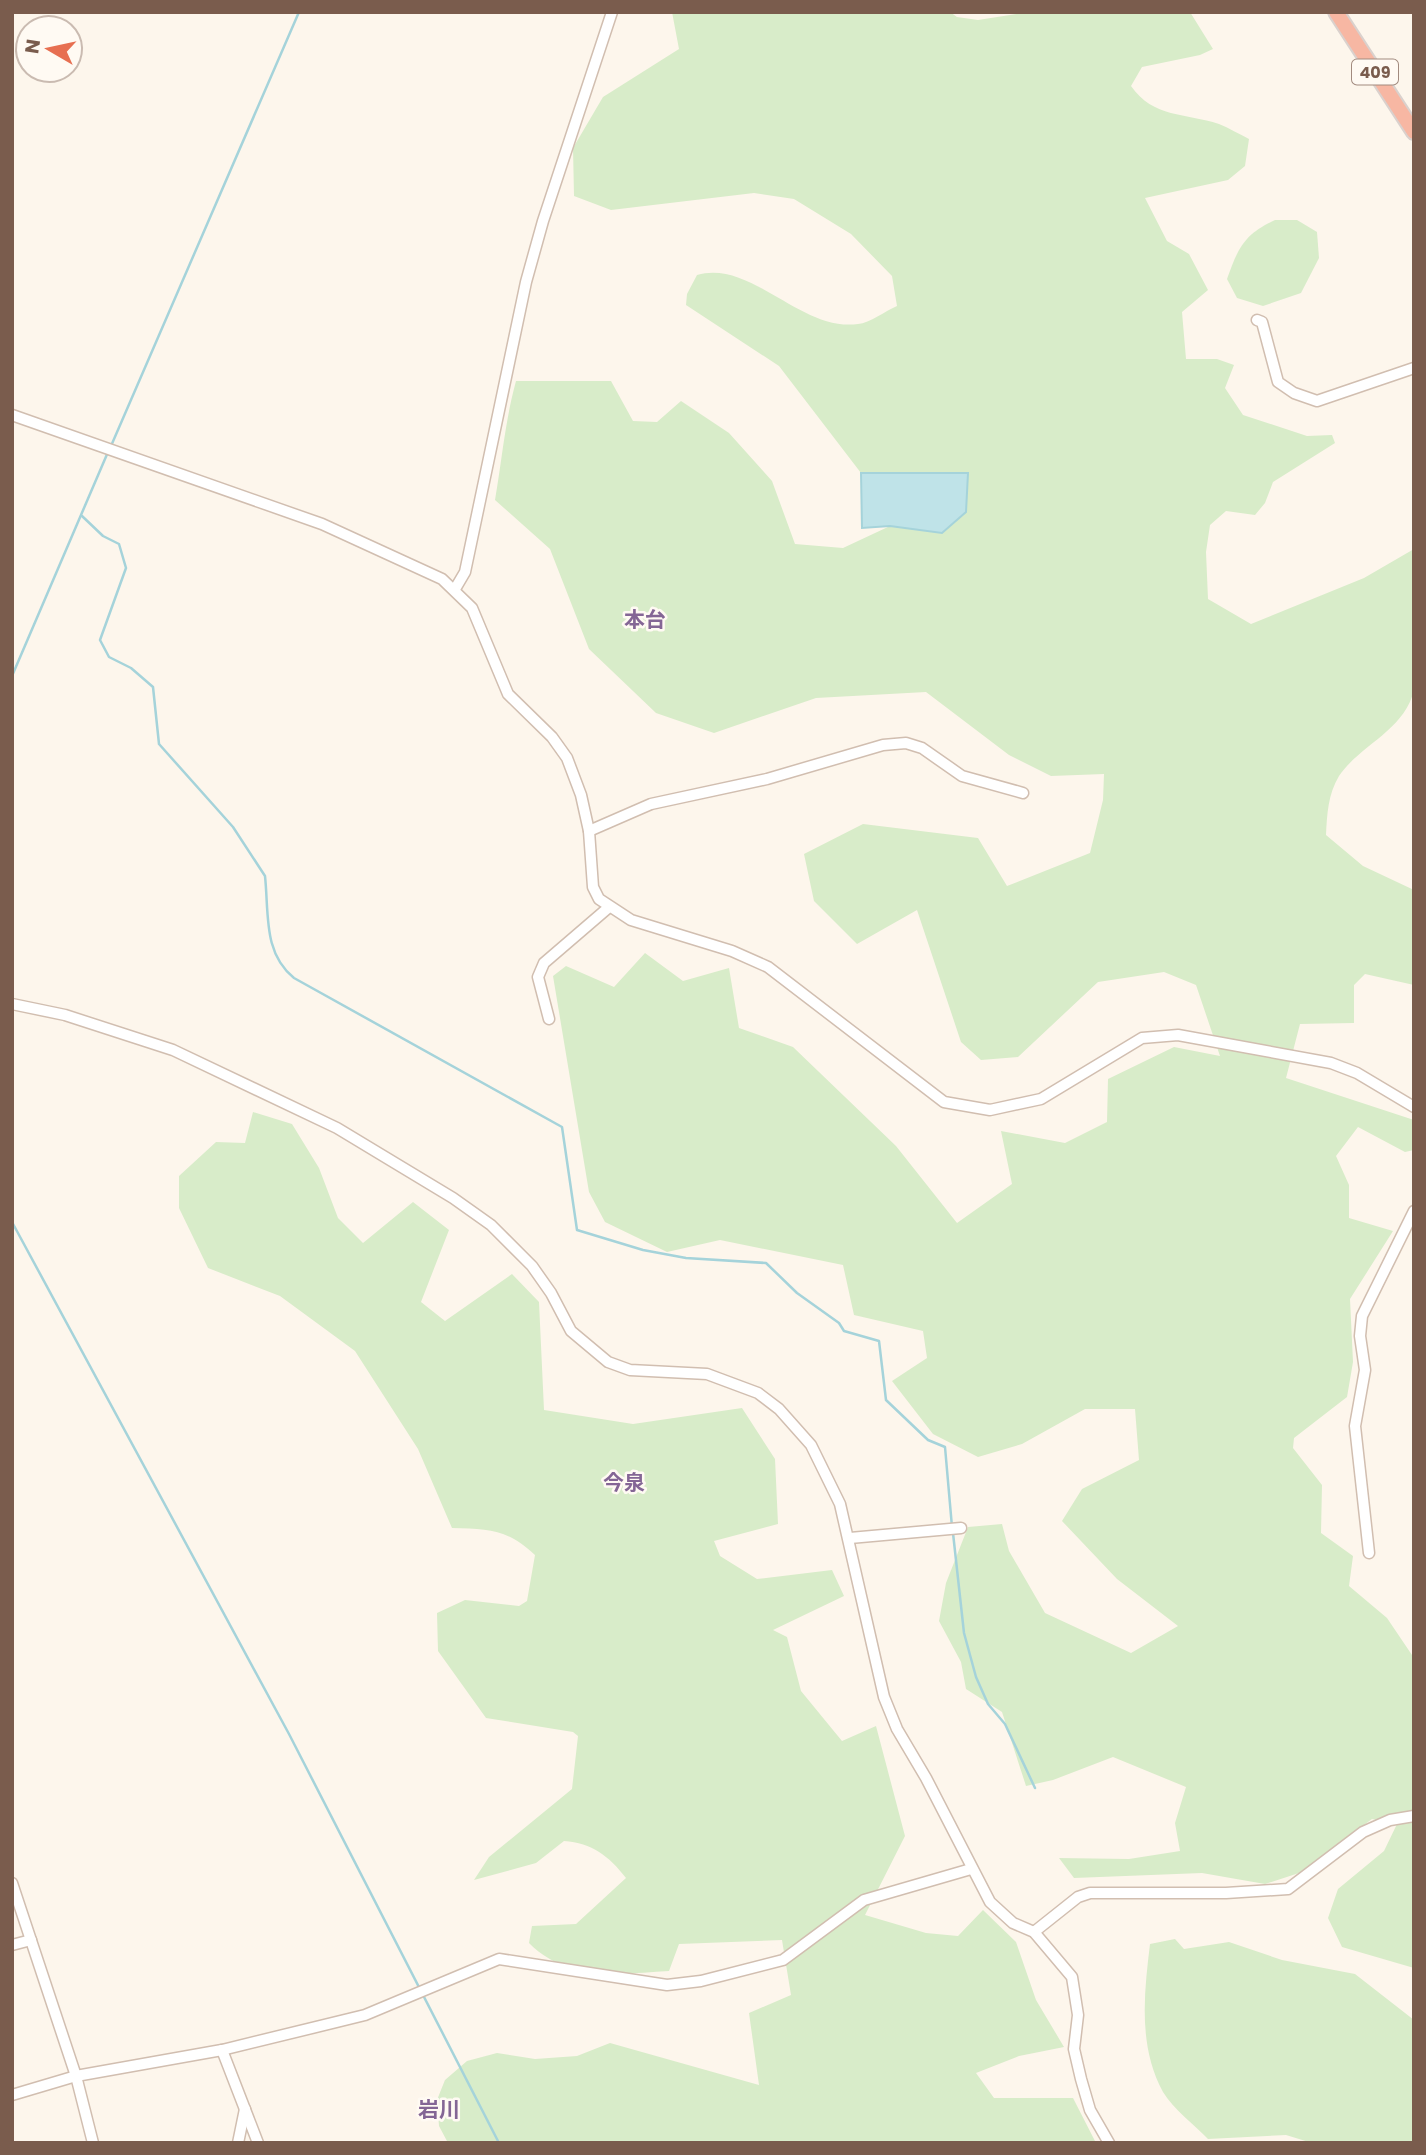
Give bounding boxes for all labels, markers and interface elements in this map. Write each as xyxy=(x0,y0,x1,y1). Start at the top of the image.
north arrow xyxy=(14,14,84,84)
text: N xyxy=(18,37,47,56)
road number: 409 xyxy=(1352,60,1398,85)
district label: 本台 xyxy=(624,605,666,634)
district label: 今泉 xyxy=(603,1468,645,1497)
district label: 岩川 xyxy=(418,2095,460,2124)

